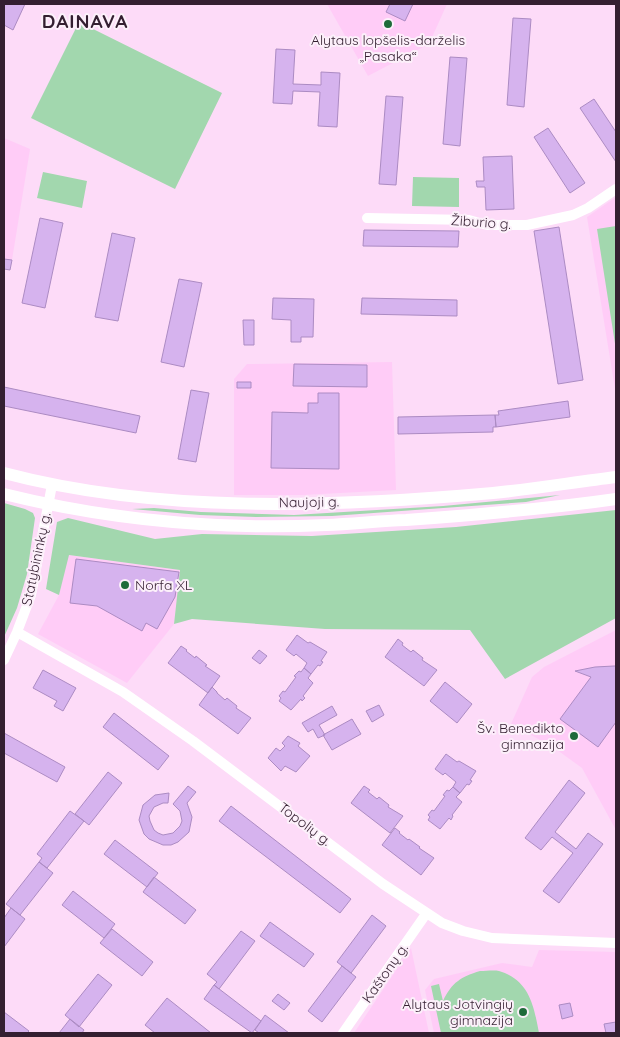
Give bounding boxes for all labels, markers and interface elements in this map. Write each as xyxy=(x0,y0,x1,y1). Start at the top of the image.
district label: DAINAVA xyxy=(42,9,128,33)
marker: Alytaus lopšelis-darželis „Pasaka“ xyxy=(382,18,394,30)
place label: Alytaus lopšelis-darželis „Pasaka“ xyxy=(311,31,465,65)
street label: Žiburio g. xyxy=(450,211,512,233)
street label: Naujoji g. xyxy=(279,492,339,512)
street label: Statybininkų g. xyxy=(17,511,55,607)
place label: Norfa XL xyxy=(135,576,193,594)
marker: Norfa XL xyxy=(119,579,131,591)
place label: Šv. Benedikto gimnazija xyxy=(477,719,564,753)
marker: Šv. Benedikto gimnazija xyxy=(568,730,580,742)
street label: Topolių g. xyxy=(275,798,335,850)
street label: Kaštonų g. xyxy=(358,940,412,1006)
place label: Alytaus Jotvingių gimnazija xyxy=(402,995,513,1029)
marker: Alytaus Jotvingių gimnazija xyxy=(517,1006,529,1018)

